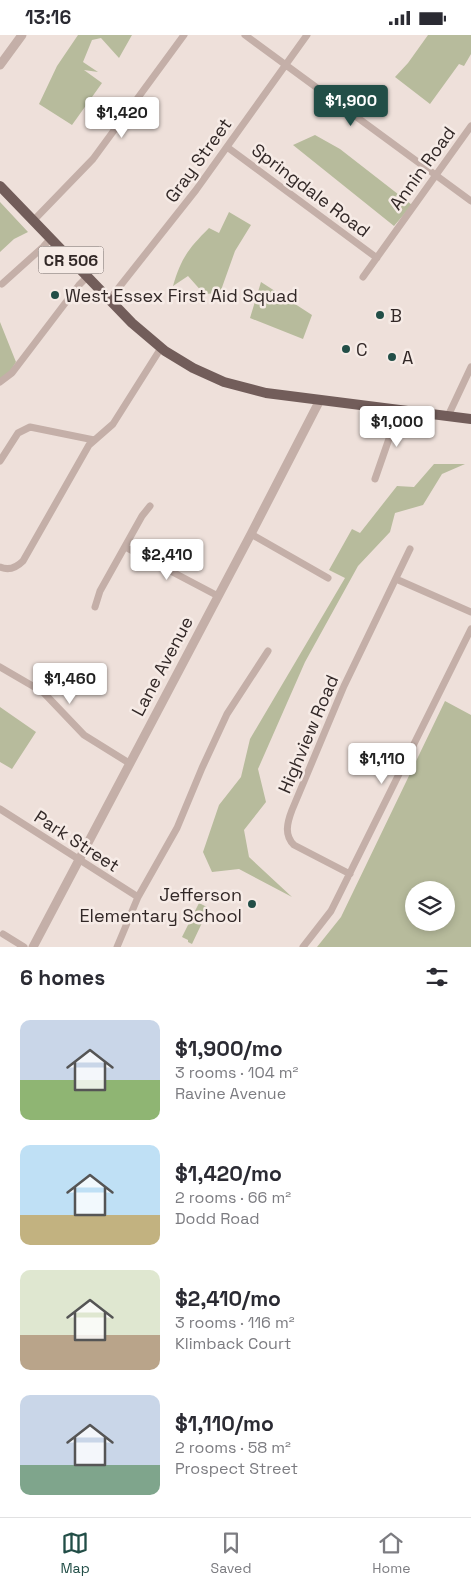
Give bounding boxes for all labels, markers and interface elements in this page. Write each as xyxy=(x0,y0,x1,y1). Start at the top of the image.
text: 13:16 xyxy=(25,5,71,30)
pin: $1,900 xyxy=(310,84,392,127)
text: $1,900 xyxy=(325,90,377,111)
pin: $1,420 xyxy=(81,97,163,139)
text: $1,420 xyxy=(96,102,148,123)
street label: Gray Street xyxy=(160,113,236,207)
street label: Annin Road xyxy=(384,122,460,214)
street label: Springdale Road xyxy=(247,138,375,242)
road number: CR 506 xyxy=(38,247,104,273)
place label: West Essex First Aid Squad xyxy=(65,284,298,307)
marker: West Essex First Aid Squad xyxy=(49,289,61,301)
place label: B xyxy=(390,304,402,327)
marker: B xyxy=(374,309,386,321)
place label: C xyxy=(356,338,368,361)
marker: C xyxy=(340,343,352,355)
place label: A xyxy=(402,346,413,369)
marker: A xyxy=(386,351,398,363)
pin: $1,000 xyxy=(356,405,438,448)
text: $1,000 xyxy=(371,411,423,432)
pin: $2,410 xyxy=(126,539,208,581)
text: $2,410 xyxy=(141,544,193,565)
street label: Lane Avenue xyxy=(126,612,198,720)
pin: $1,460 xyxy=(29,663,111,705)
text: $1,460 xyxy=(44,668,96,689)
street label: Highview Road xyxy=(273,671,343,797)
pin: $1,110 xyxy=(341,743,423,785)
text: $1,110 xyxy=(359,748,405,769)
street label: Park Street xyxy=(30,805,124,877)
map controls xyxy=(405,881,455,931)
button: layers xyxy=(405,881,455,931)
place label: Jefferson Elementary School xyxy=(79,883,242,927)
marker: Jefferson Elementary School xyxy=(246,898,258,910)
icon: filters xyxy=(423,963,451,991)
text: 6 homes xyxy=(20,964,105,991)
text: $1,900/mo xyxy=(175,1035,282,1062)
icon: home xyxy=(60,1040,120,1100)
text: 3 rooms · 104 m² xyxy=(175,1062,298,1083)
text: Ravine Avenue xyxy=(175,1083,286,1104)
text: $1,420/mo xyxy=(175,1160,282,1187)
icon: home xyxy=(60,1165,120,1225)
text: 2 rooms · 66 m² xyxy=(175,1187,291,1208)
text: Dodd Road xyxy=(175,1208,260,1229)
text: $2,410/mo xyxy=(175,1285,281,1312)
icon: home xyxy=(60,1290,120,1350)
text: 3 rooms · 116 m² xyxy=(175,1312,295,1333)
text: Klimback Court xyxy=(175,1333,291,1354)
text: $1,110/mo xyxy=(175,1410,274,1437)
icon: home xyxy=(60,1415,120,1475)
text: 2 rooms · 58 m² xyxy=(175,1437,291,1458)
text: Prospect Street xyxy=(175,1458,298,1479)
tab: Map xyxy=(60,1529,90,1577)
tab: Saved xyxy=(211,1529,251,1577)
tab: Home xyxy=(372,1529,411,1577)

